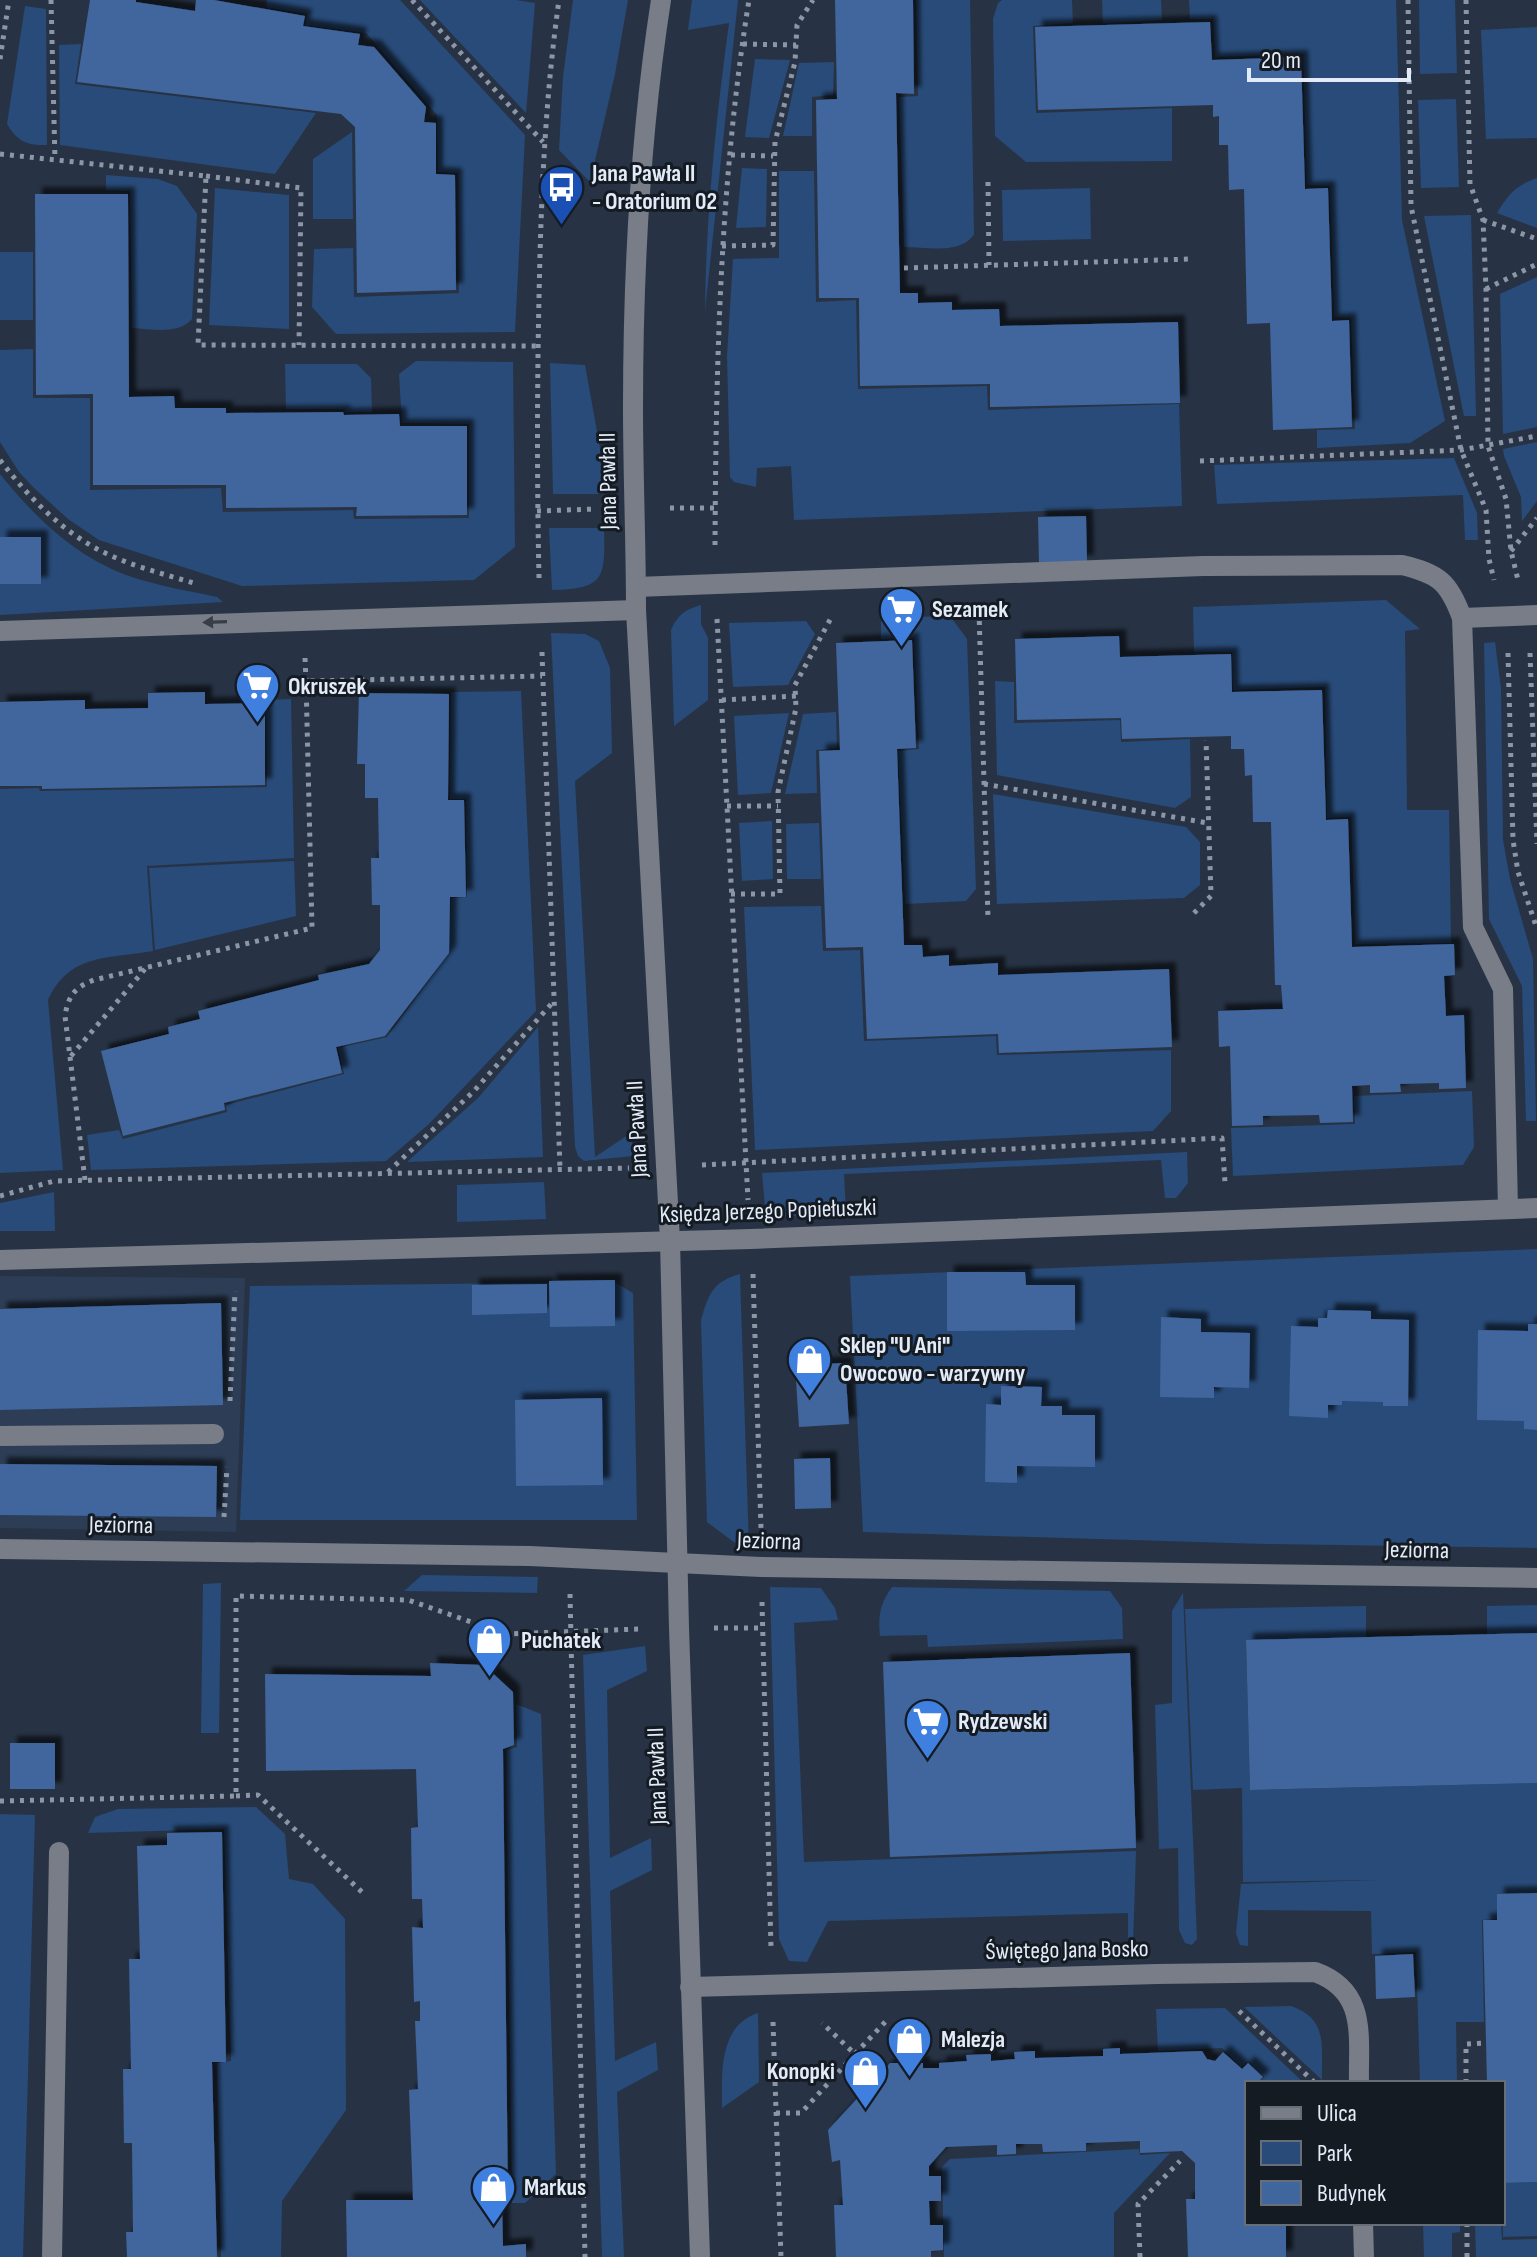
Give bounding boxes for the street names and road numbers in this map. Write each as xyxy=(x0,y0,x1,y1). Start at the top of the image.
street label: Jana Pawła II xyxy=(593,432,623,531)
street label: Jana Pawła II xyxy=(620,1080,654,1179)
street label: Księdza Jerzego Popiełuszki xyxy=(659,1193,877,1229)
street label: Jeziorna xyxy=(88,1510,153,1540)
street label: Jeziorna xyxy=(736,1525,801,1557)
street label: Jeziorna xyxy=(1384,1535,1449,1565)
street label: Jana Pawła II xyxy=(641,1727,673,1826)
street label: Świętego Jana Bosko xyxy=(985,1934,1149,1966)

